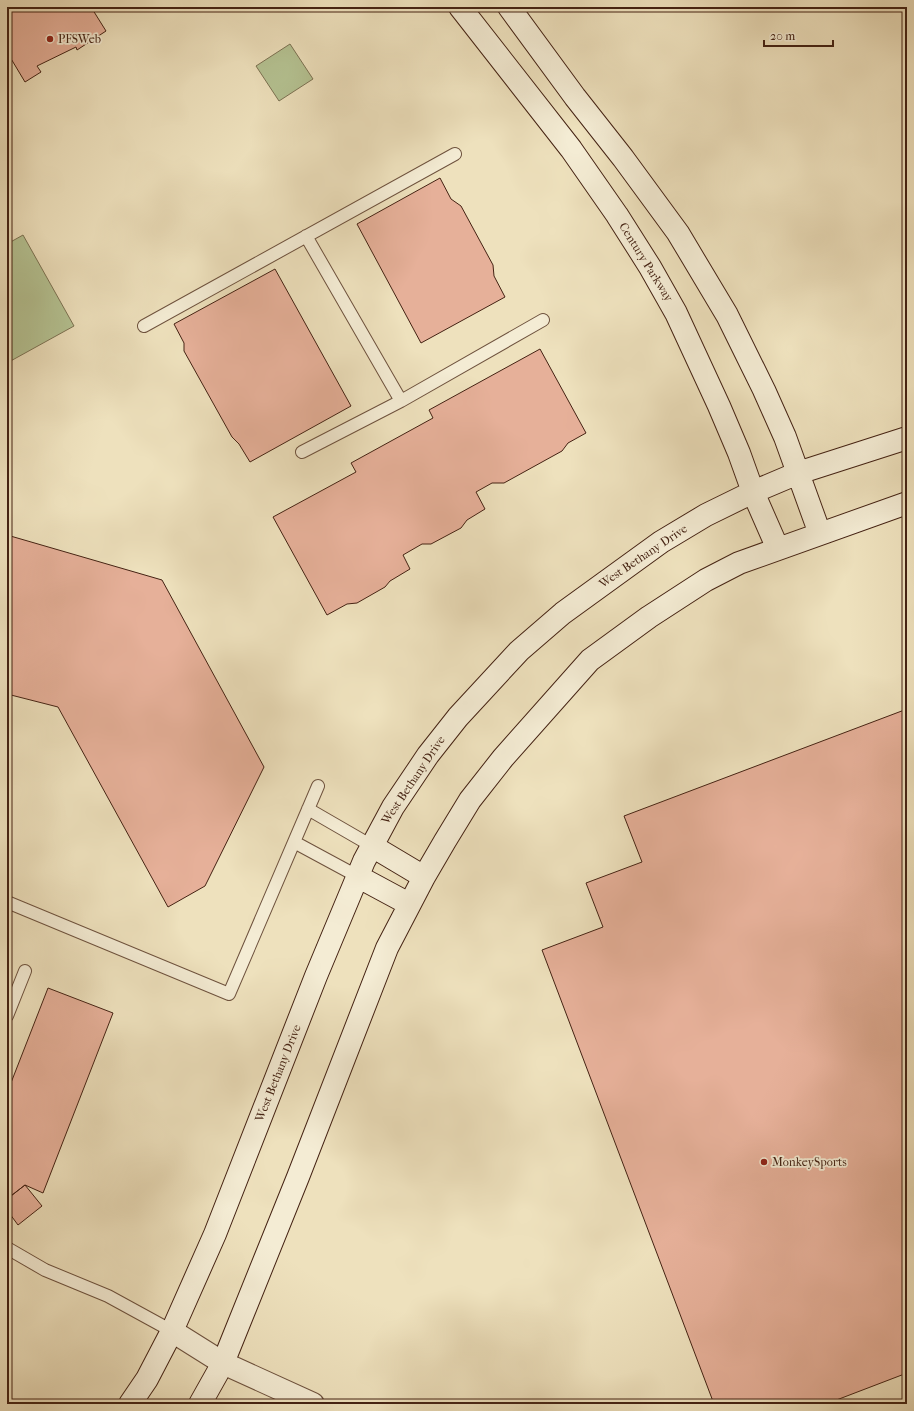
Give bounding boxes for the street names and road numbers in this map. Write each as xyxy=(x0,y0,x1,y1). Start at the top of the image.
street label: Century Parkway xyxy=(616,220,676,305)
street label: West Bethany Drive xyxy=(595,521,690,591)
street label: West Bethany Drive xyxy=(378,733,448,828)
street label: West Bethany Drive xyxy=(252,1022,304,1124)

